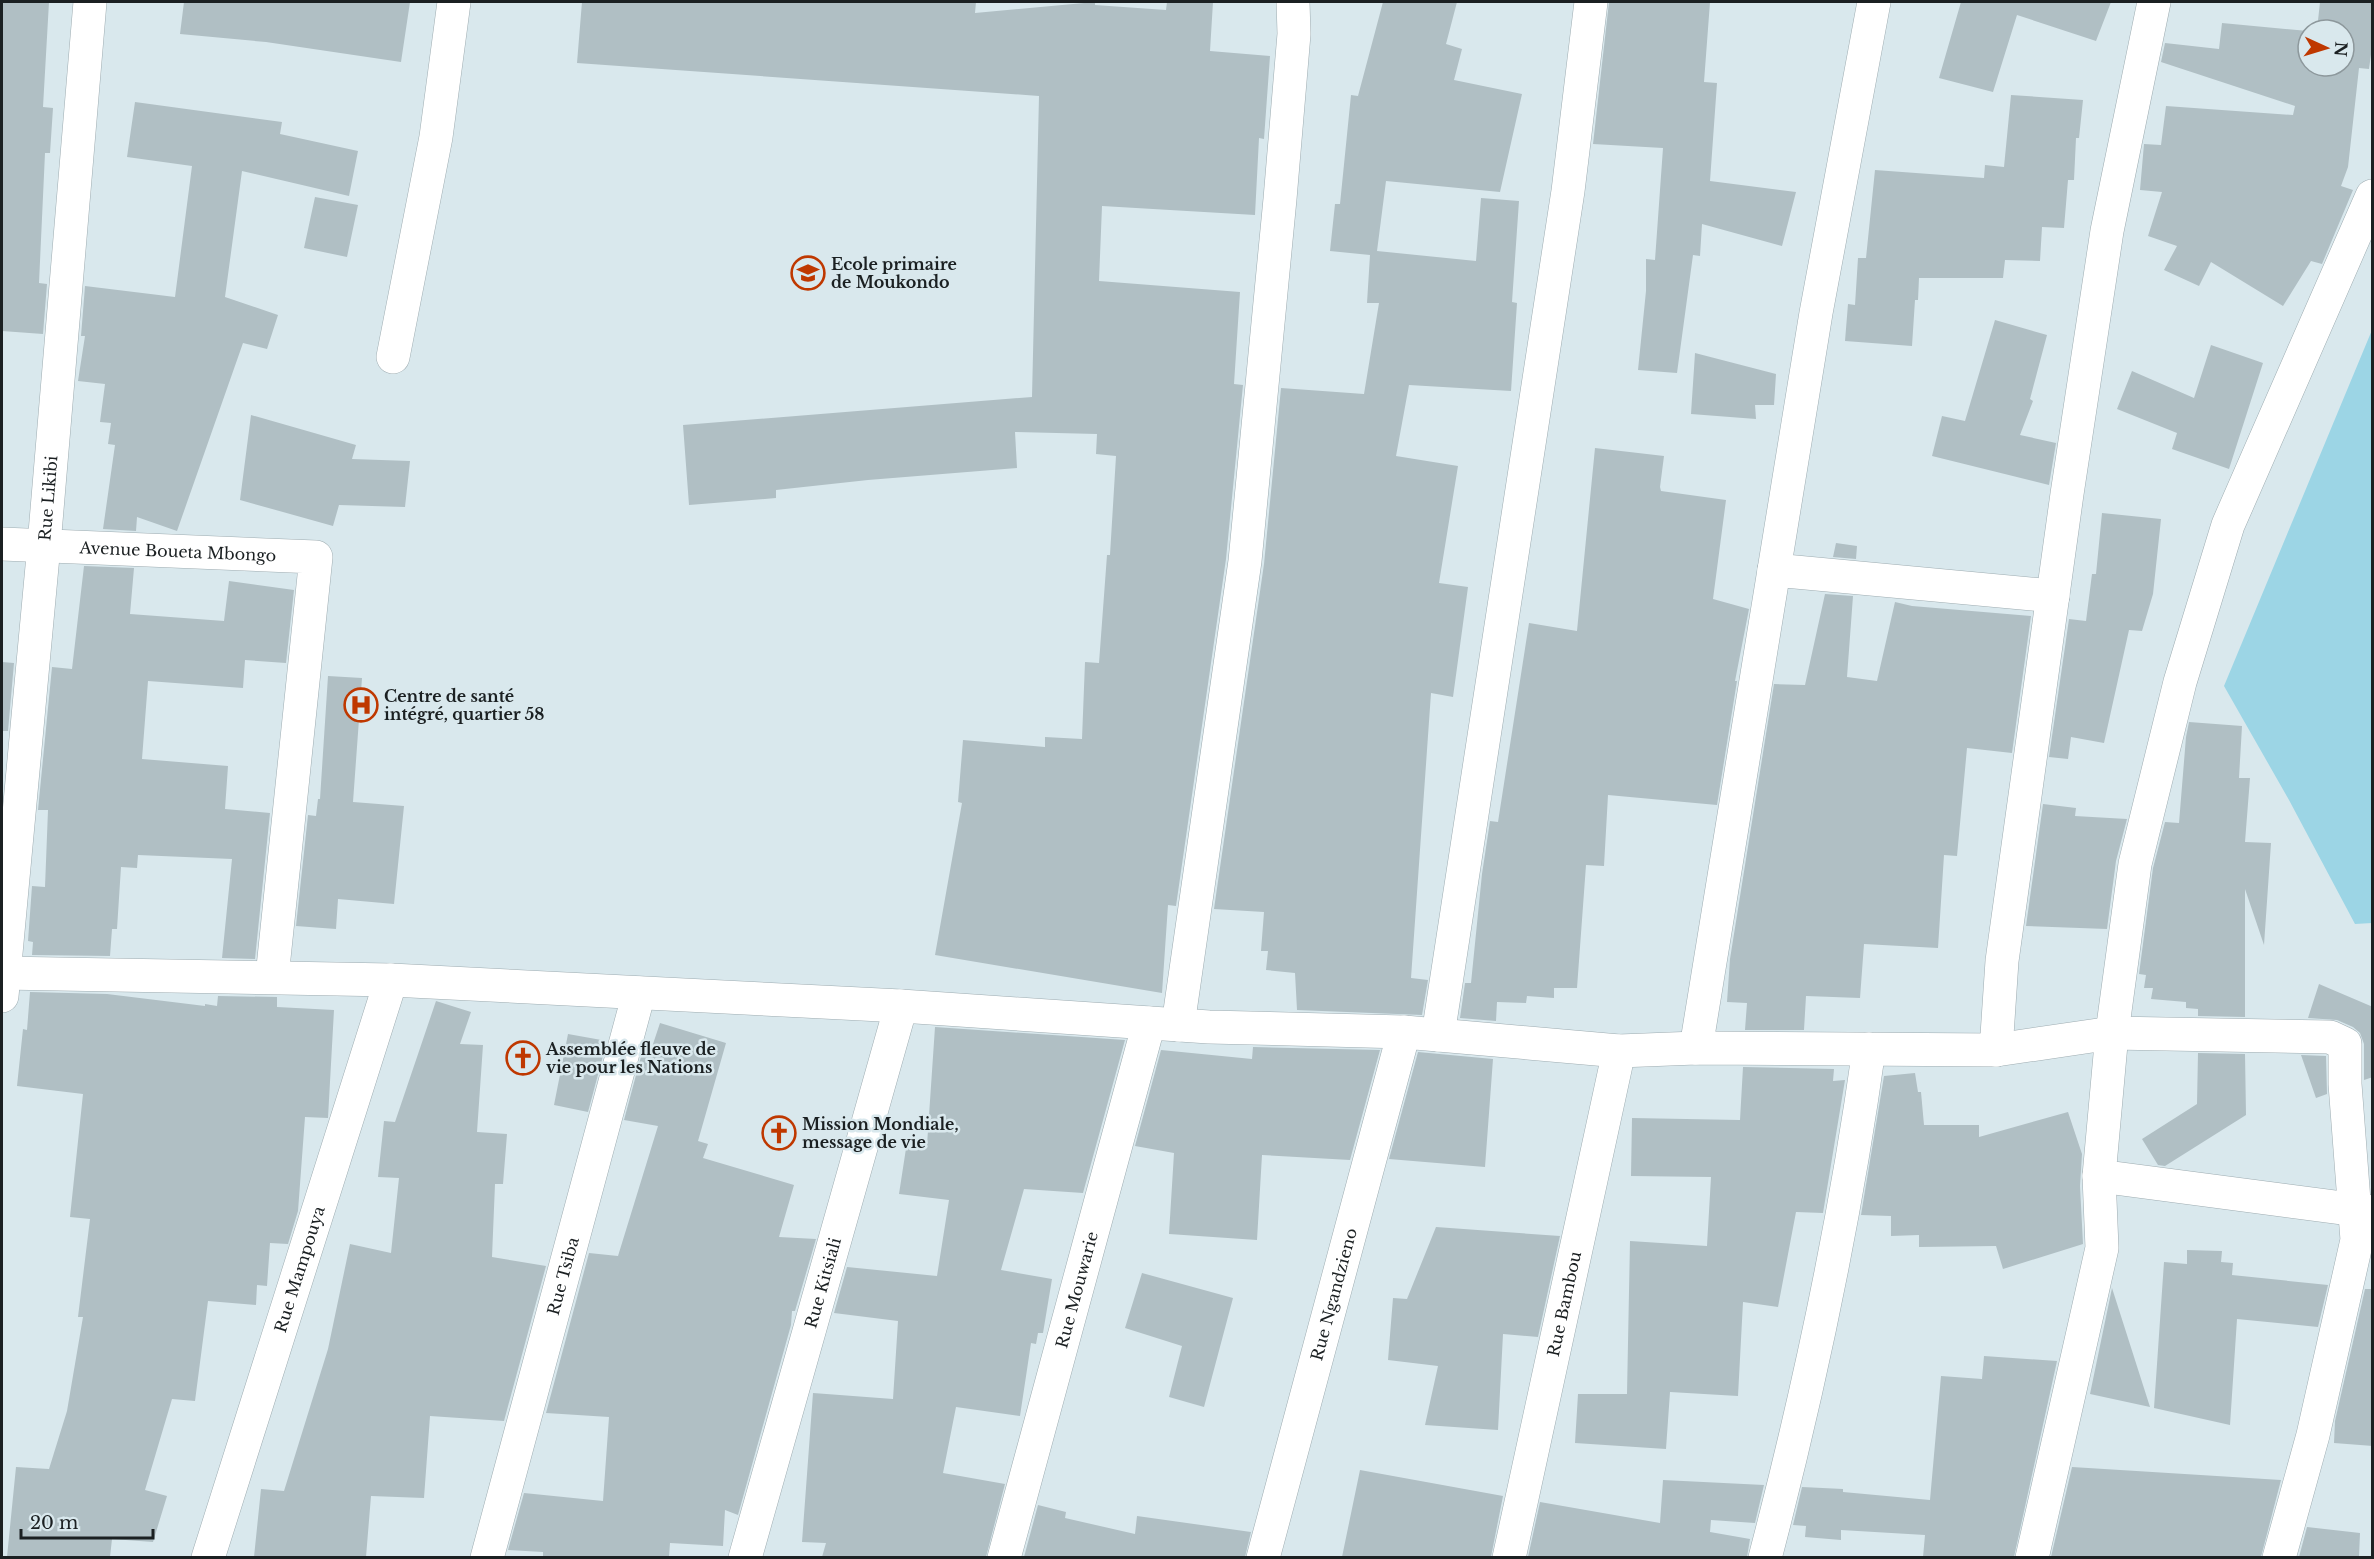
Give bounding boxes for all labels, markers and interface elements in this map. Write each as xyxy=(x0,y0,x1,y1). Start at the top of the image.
north arrow xyxy=(2296,18,2356,78)
text: N xyxy=(2330,41,2351,57)
place label: Ecole primaire de Moukondo xyxy=(831,254,957,292)
school or university icon: Ecole primaire de Moukondo xyxy=(790,255,826,291)
street label: Rue Likibi xyxy=(34,454,62,542)
street label: Avenue Boueta Mbongo xyxy=(78,537,277,565)
place label: Centre de santé intégré, quartier 58 xyxy=(384,686,544,724)
hospital icon: Centre de santé intégré, quartier 58 xyxy=(343,687,379,723)
place label: Assemblée fleuve de vie pour les Nations xyxy=(545,1039,716,1077)
church icon: Assemblée fleuve de vie pour les Nations xyxy=(505,1040,541,1076)
place label: Mission Mondiale, message de vie xyxy=(802,1114,959,1152)
church icon: Mission Mondiale, message de vie xyxy=(761,1115,797,1151)
street label: Rue Mampouya xyxy=(270,1203,329,1335)
street label: Rue Ngandzieno xyxy=(1306,1226,1361,1363)
street label: Rue Mouwarie xyxy=(1051,1229,1102,1350)
street label: Rue Tsiba xyxy=(543,1235,583,1317)
street label: Rue Kitsiali xyxy=(800,1235,845,1330)
street label: Rue Bambou xyxy=(1543,1249,1585,1358)
scale bar xyxy=(21,1502,153,1540)
text: 20 m xyxy=(30,1512,78,1534)

